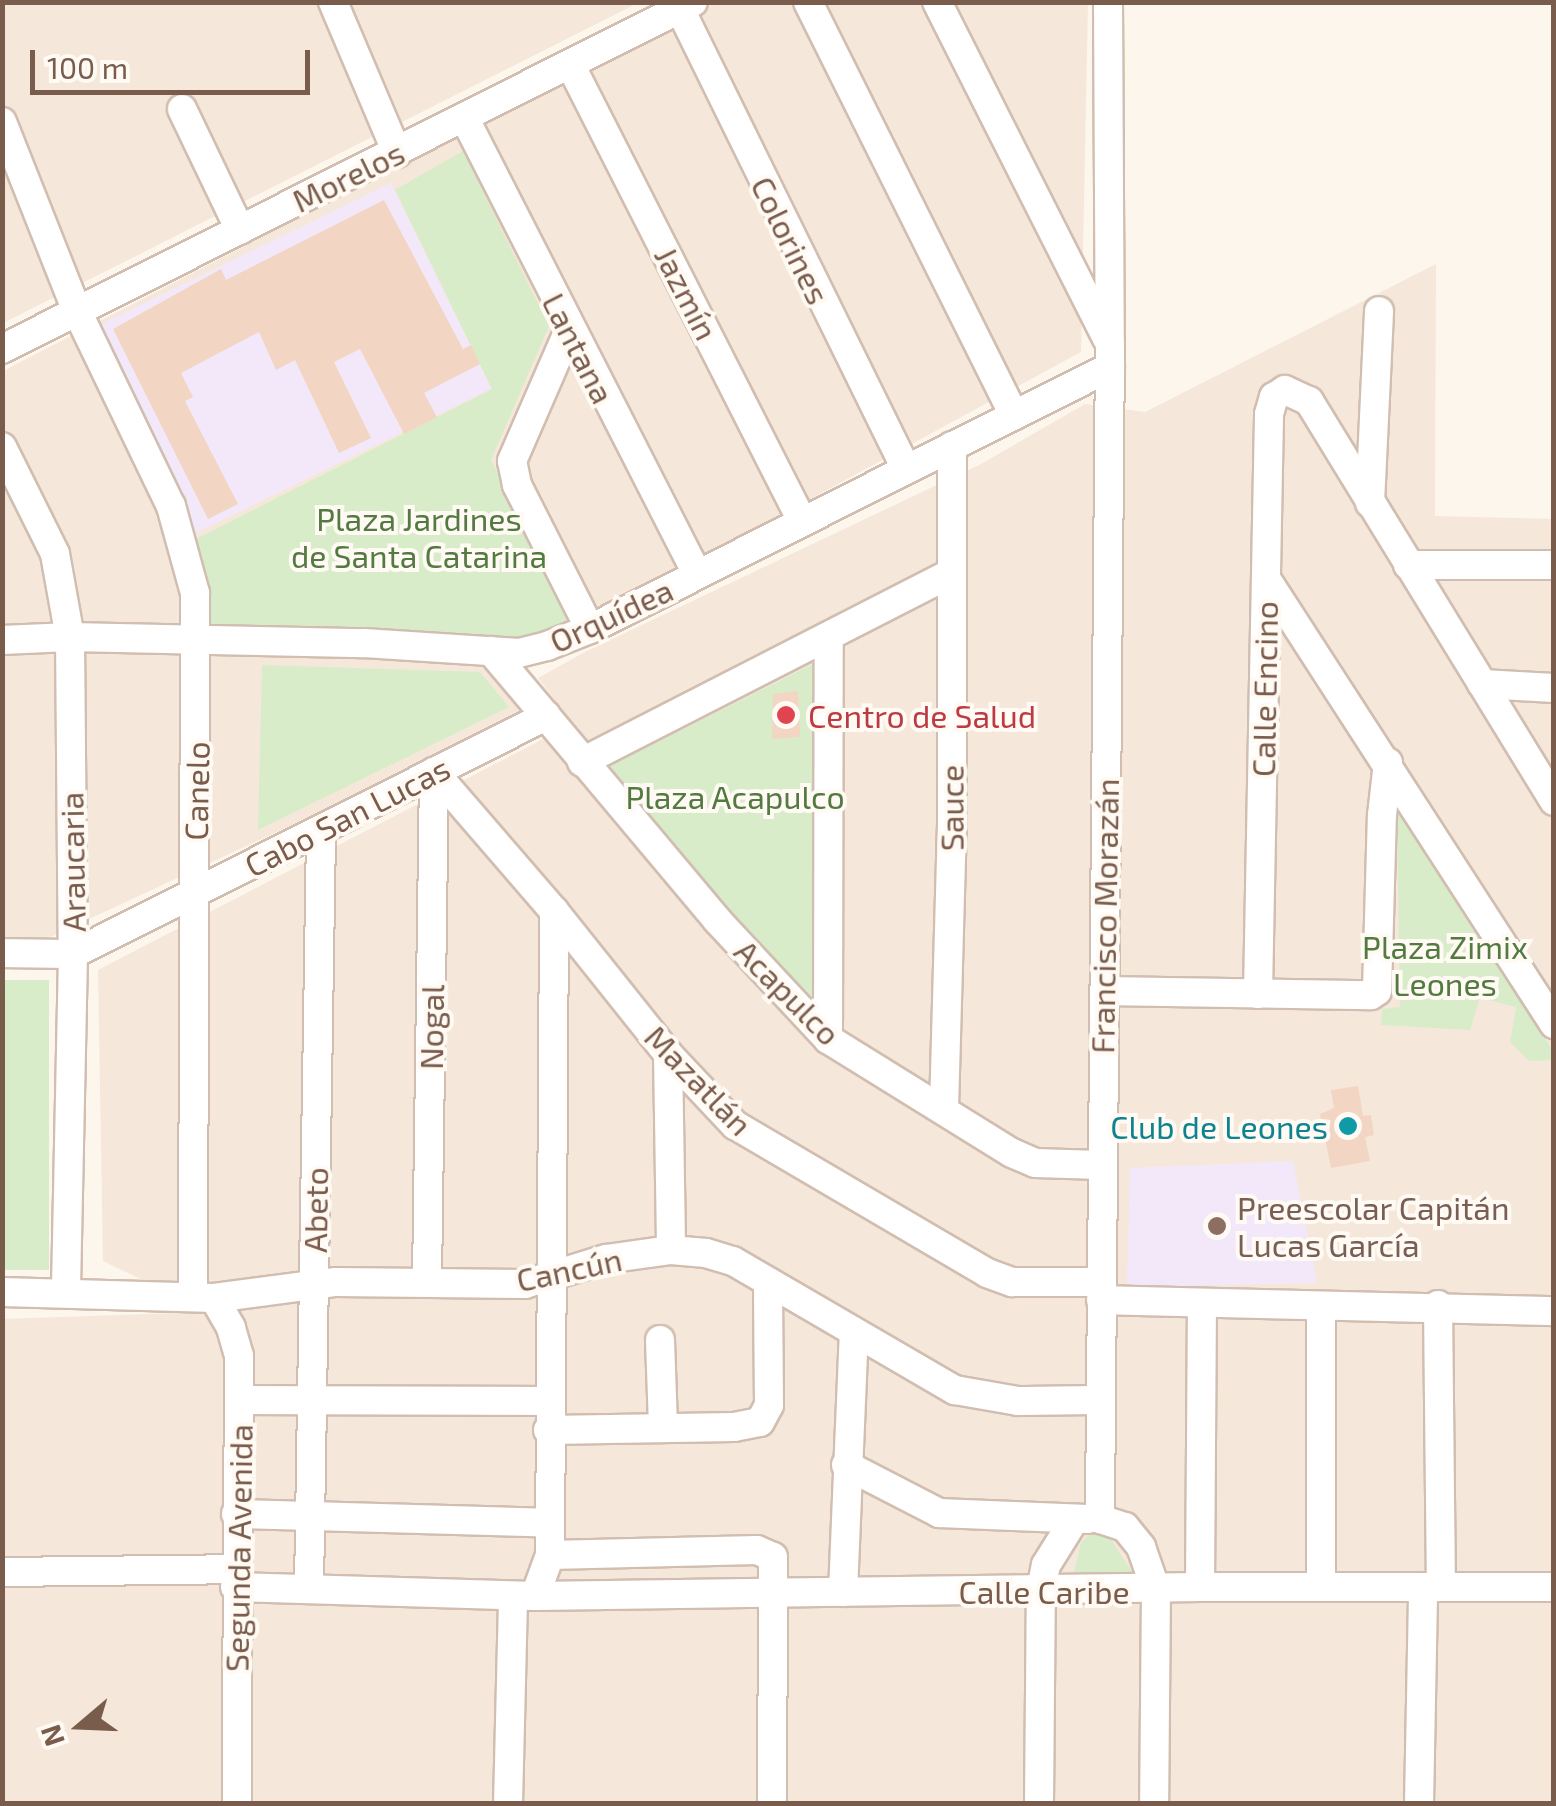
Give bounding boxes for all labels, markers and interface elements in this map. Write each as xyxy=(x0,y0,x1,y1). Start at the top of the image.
scale bar xyxy=(35,30,315,92)
text: 100 m xyxy=(47,49,128,85)
street label: Morelos xyxy=(286,132,410,220)
street label: Colorines xyxy=(744,170,838,310)
street label: Jazmín xyxy=(647,240,727,346)
street label: Lantana xyxy=(535,286,623,410)
park label: Plaza Jardines de Santa Catarina xyxy=(291,500,547,575)
street label: Orquídea xyxy=(543,570,679,660)
street label: Calle Encino xyxy=(1243,601,1285,777)
place label: Centro de Salud xyxy=(808,696,1036,734)
marker: Centro de Salud xyxy=(773,702,799,728)
street label: Canelo xyxy=(176,741,216,841)
street label: Cabo San Lucas xyxy=(238,748,456,884)
street label: Sauce xyxy=(932,765,970,851)
park label: Plaza Acapulco xyxy=(625,777,845,815)
street label: Francisco Morazán xyxy=(1082,778,1126,1054)
street label: Araucaria xyxy=(52,792,92,932)
park label: Plaza Zimix Leones xyxy=(1362,928,1528,1003)
street label: Acapulco xyxy=(727,931,849,1053)
street label: Nogal xyxy=(411,984,451,1070)
street label: Mazatlán xyxy=(637,1017,761,1143)
place label: Club de Leones xyxy=(1110,1107,1328,1145)
marker: Club de Leones xyxy=(1337,1115,1359,1137)
street label: Abeto xyxy=(295,1167,335,1253)
place label: Preescolar Capitán Lucas García xyxy=(1237,1189,1510,1264)
marker: Preescolar Capitán Lucas García xyxy=(1206,1215,1228,1237)
street label: Cancún xyxy=(513,1239,625,1299)
street label: Segunda Avenida xyxy=(217,1423,259,1673)
street label: Calle Caribe xyxy=(958,1572,1130,1610)
north arrow xyxy=(30,1676,130,1776)
text: N xyxy=(32,1721,71,1751)

